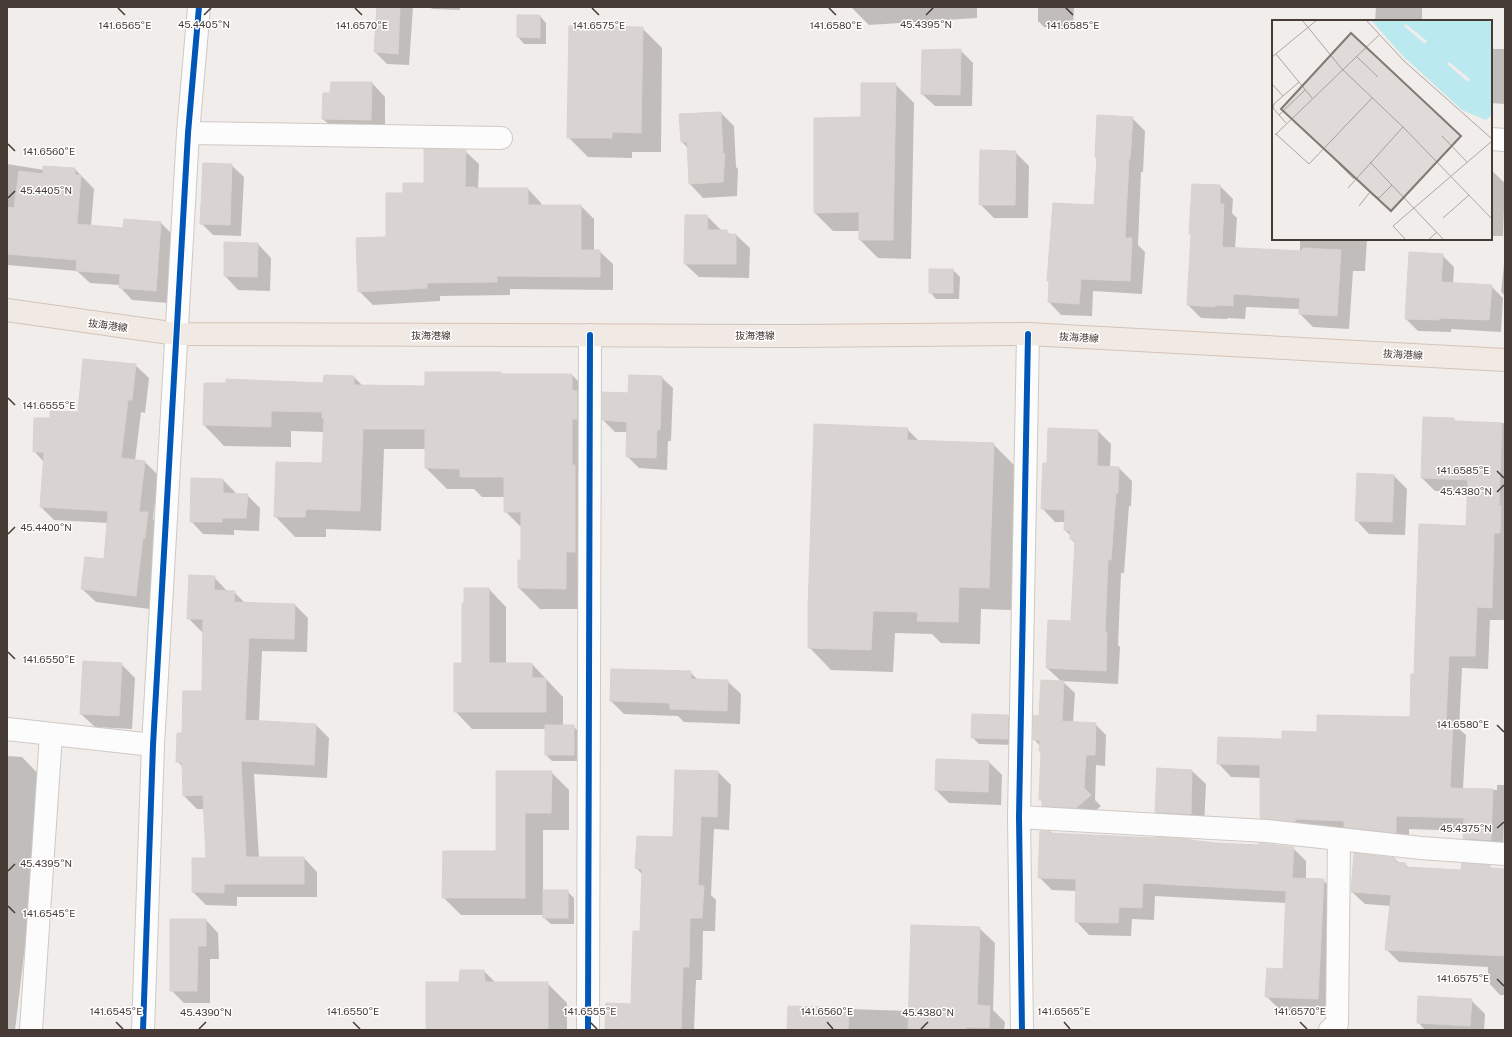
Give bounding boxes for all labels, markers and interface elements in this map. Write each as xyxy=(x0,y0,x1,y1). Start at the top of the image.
text: 45.4405°N xyxy=(178,18,230,30)
text: 45.4395°N xyxy=(900,18,952,30)
text: 141.6565°E xyxy=(99,19,151,31)
text: 141.6570°E xyxy=(336,19,388,31)
text: 141.6575°E xyxy=(573,19,625,31)
text: 141.6580°E xyxy=(810,19,862,31)
text: 141.6585°E xyxy=(1046,19,1100,31)
inset map xyxy=(1272,20,1492,240)
text: 141.6560°E xyxy=(23,145,75,157)
text: 45.4405°N xyxy=(20,184,72,196)
street label: 抜海港線 xyxy=(87,316,129,334)
street label: 抜海港線 xyxy=(411,329,451,341)
street label: 抜海港線 xyxy=(735,329,775,341)
street label: 抜海港線 xyxy=(1059,330,1099,344)
street label: 抜海港線 xyxy=(1383,347,1423,361)
text: 141.6555°E xyxy=(23,399,75,411)
text: 141.6585°E xyxy=(1436,464,1490,476)
text: 45.4380°N xyxy=(1440,485,1492,497)
text: 45.4400°N xyxy=(20,521,72,533)
text: 141.6550°E xyxy=(23,653,75,665)
text: 141.6580°E xyxy=(1437,718,1489,730)
text: 45.4375°N xyxy=(1440,822,1492,834)
text: 45.4395°N xyxy=(20,857,72,869)
text: 141.6545°E xyxy=(23,907,75,919)
text: 141.6575°E xyxy=(1437,972,1489,984)
text: 141.6545°E xyxy=(90,1005,142,1017)
text: 141.6550°E xyxy=(327,1005,379,1017)
text: 141.6555°E xyxy=(564,1005,616,1017)
text: 141.6560°E xyxy=(801,1005,853,1017)
text: 141.6565°E xyxy=(1038,1005,1090,1017)
text: 141.6570°E xyxy=(1274,1005,1326,1017)
text: 45.4390°N xyxy=(180,1006,232,1018)
text: 45.4380°N xyxy=(902,1006,954,1018)

